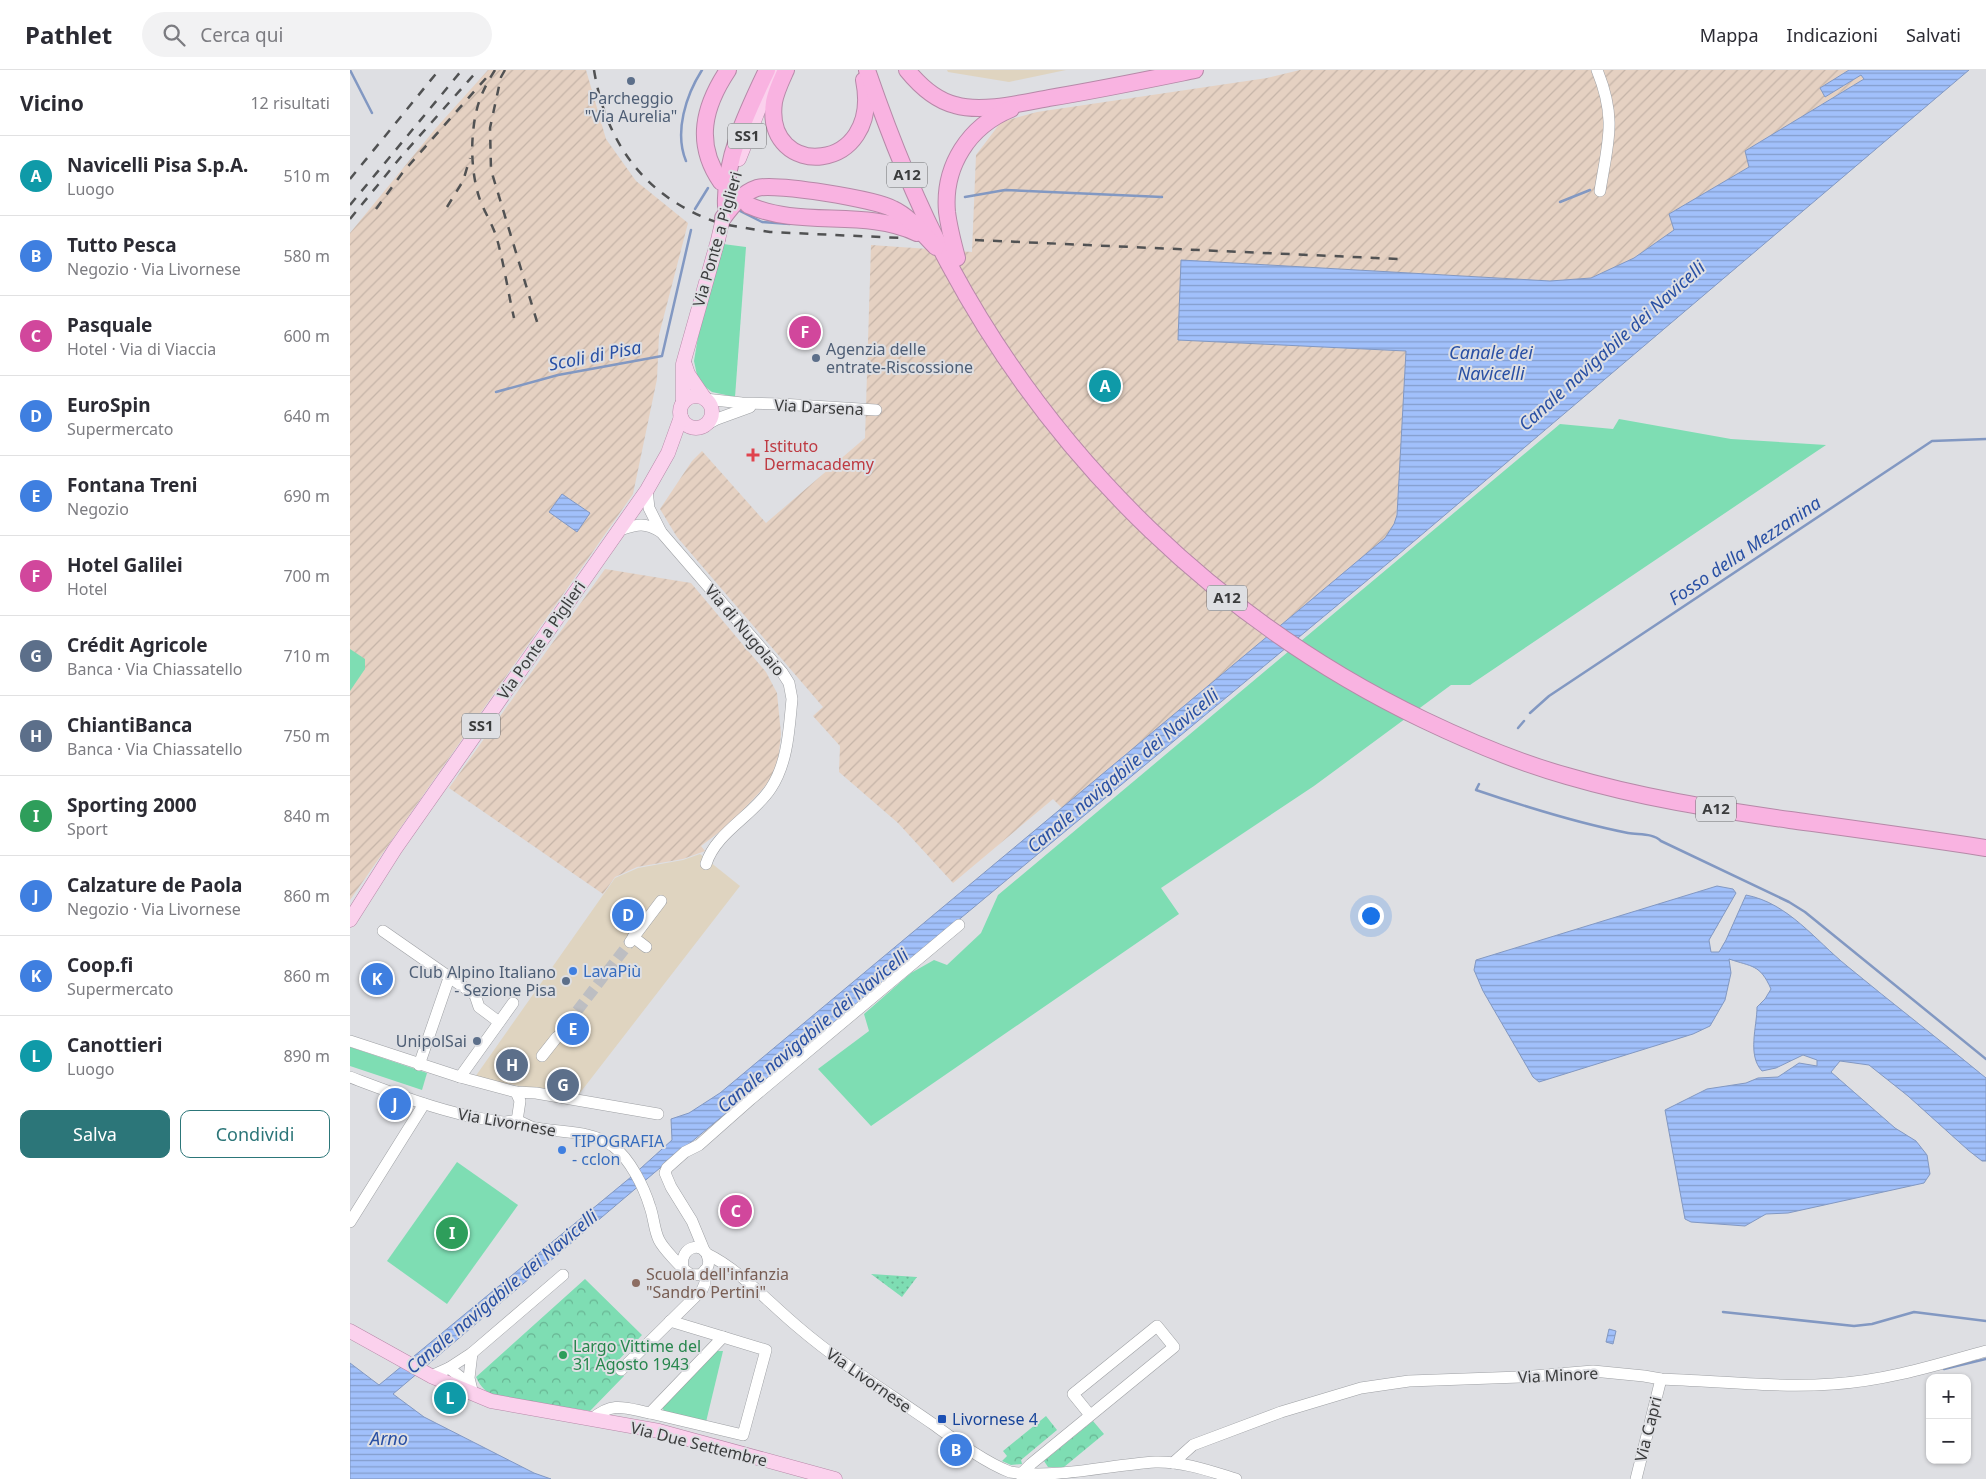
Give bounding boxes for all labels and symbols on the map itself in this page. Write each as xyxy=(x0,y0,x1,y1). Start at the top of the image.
marker: Parcheggio "Via Aurelia" xyxy=(625,75,637,87)
place label: Parcheggio "Via Aurelia" xyxy=(585,87,677,127)
road number: SS1 xyxy=(728,124,766,148)
road number: A12 xyxy=(887,162,927,188)
street label: Via Ponte a Piglieri xyxy=(687,169,747,309)
water label: Canale navigabile dei Navicelli xyxy=(1513,255,1710,436)
pin: F xyxy=(789,313,821,351)
water label: Scoli di Pisa xyxy=(546,334,643,376)
place label: Agenzia delle entrate-Riscossione xyxy=(826,338,973,378)
water label: Canale dei Navicelli xyxy=(1449,340,1533,385)
marker: Agenzia delle entrate-Riscossione xyxy=(810,352,822,364)
pin: A xyxy=(1089,367,1121,405)
street label: Via Darsena xyxy=(774,394,864,420)
place label: Istituto Dermacademy xyxy=(764,435,875,475)
marker: Istituto Dermacademy xyxy=(746,448,760,462)
water label: Fosso della Mezzanina xyxy=(1664,490,1825,610)
street label: Via Ponte a Piglieri xyxy=(492,576,590,704)
street label: Via di Nugolaio xyxy=(700,579,790,681)
road number: A12 xyxy=(1207,586,1247,610)
water label: Canale navigabile dei Navicelli xyxy=(1021,683,1224,858)
road number: SS1 xyxy=(462,714,500,738)
road number: A12 xyxy=(1696,796,1736,822)
pin: D xyxy=(612,896,644,934)
your location xyxy=(1358,903,1384,929)
water label: Canale navigabile dei Navicelli xyxy=(711,943,914,1118)
pin: K xyxy=(361,960,393,998)
place label: LavaPiù xyxy=(583,960,641,982)
place label: Club Alpino Italiano - Sezione Pisa xyxy=(409,961,556,1001)
marker: LavaPiù xyxy=(567,965,579,977)
marker: Club Alpino Italiano - Sezione Pisa xyxy=(560,975,572,987)
pin: E xyxy=(557,1010,589,1048)
place label: UnipolSai xyxy=(396,1030,467,1052)
marker: UnipolSai xyxy=(471,1035,483,1047)
pin: H xyxy=(496,1046,528,1084)
pin: G xyxy=(547,1066,579,1104)
pin: J xyxy=(379,1085,411,1123)
street label: Via Livornese xyxy=(456,1103,558,1141)
place label: TIPOGRAFIA - cclon xyxy=(572,1130,665,1170)
marker: TIPOGRAFIA - cclon xyxy=(556,1144,568,1156)
pin: C xyxy=(720,1192,752,1230)
water label: Canale navigabile dei Navicelli xyxy=(400,1204,603,1379)
pin: I xyxy=(436,1214,468,1252)
place label: Scuola dell'infanzia "Sandro Pertini" xyxy=(646,1263,789,1303)
marker: Scuola dell'infanzia "Sandro Pertini" xyxy=(630,1277,642,1289)
place label: Largo Vittime del 31 Agosto 1943 xyxy=(573,1335,701,1375)
street label: Via Livornese xyxy=(822,1342,916,1418)
marker: Largo Vittime del 31 Agosto 1943 xyxy=(557,1349,569,1361)
street label: Via Minore xyxy=(1517,1362,1599,1388)
pin: L xyxy=(434,1379,466,1417)
street label: Via Capri xyxy=(1629,1394,1667,1464)
place label: Livornese 4 xyxy=(952,1408,1038,1430)
marker: Livornese 4 xyxy=(936,1413,948,1425)
street label: Via Due Settembre xyxy=(628,1416,770,1472)
water label: Arno xyxy=(368,1426,408,1450)
pin: B xyxy=(940,1431,972,1469)

